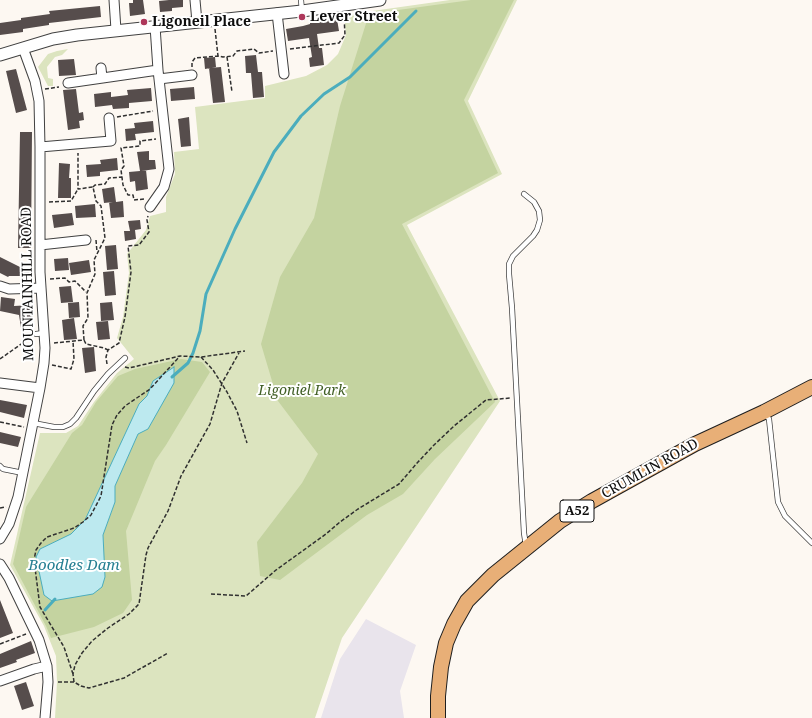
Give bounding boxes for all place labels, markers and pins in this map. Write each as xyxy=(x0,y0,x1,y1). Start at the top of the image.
place label: Lever Street xyxy=(310,9,397,25)
marker: Lever Street xyxy=(297,12,307,22)
place label: Ligoneil Place xyxy=(152,14,251,30)
marker: Ligoneil Place xyxy=(139,17,149,27)

